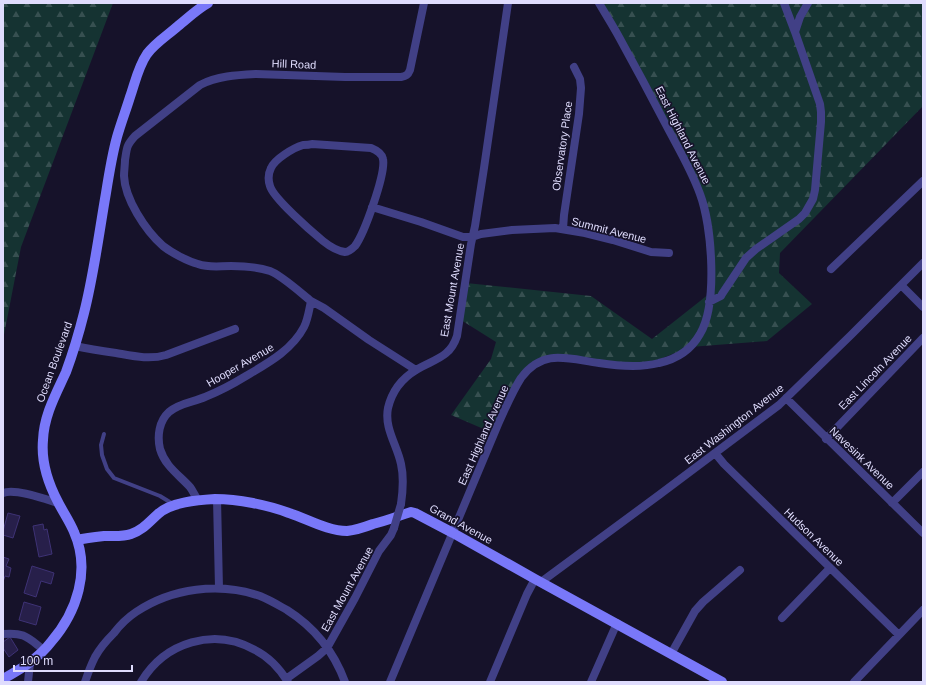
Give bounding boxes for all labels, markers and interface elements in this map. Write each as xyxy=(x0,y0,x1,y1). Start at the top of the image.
street label: Hill Road xyxy=(271,57,317,71)
street label: East Highland Avenue xyxy=(653,84,713,186)
street label: Observatory Place xyxy=(550,100,574,192)
street label: Summit Avenue xyxy=(570,215,648,245)
street label: East Mount Avenue xyxy=(438,242,466,338)
street label: Ocean Boulevard xyxy=(34,320,74,404)
street label: East Lincoln Avenue xyxy=(836,332,914,412)
street label: Hooper Avenue xyxy=(204,341,276,389)
street label: East Washington Avenue xyxy=(682,382,786,466)
street label: East Highland Avenue xyxy=(456,383,510,487)
street label: Navesink Avenue xyxy=(827,424,897,492)
street label: Grand Avenue xyxy=(427,502,495,546)
street label: Hudson Avenue xyxy=(782,506,846,568)
street label: East Mount Avenue xyxy=(319,544,375,634)
scale bar xyxy=(14,647,132,673)
text: 100 m xyxy=(20,654,53,668)

